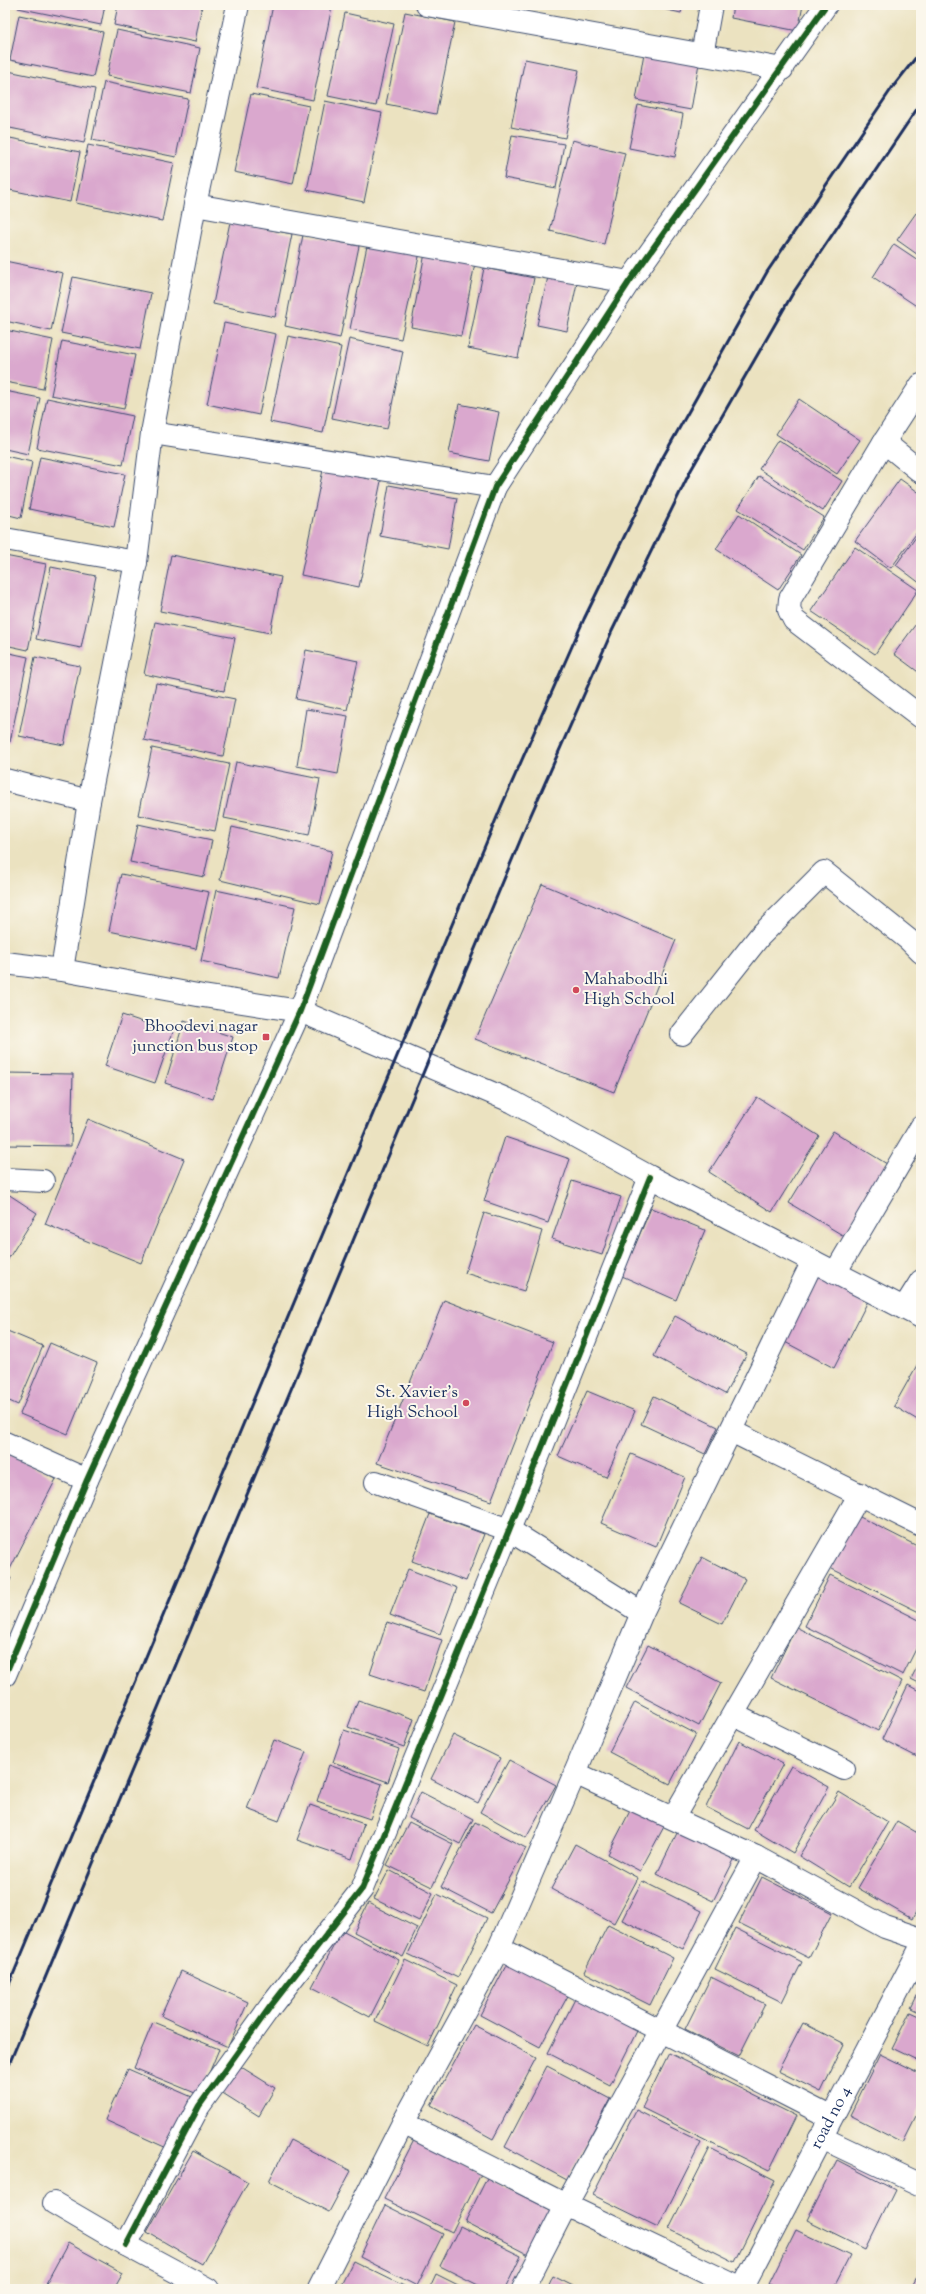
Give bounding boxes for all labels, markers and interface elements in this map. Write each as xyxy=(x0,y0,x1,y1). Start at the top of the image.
place label: Mahabodhi High School xyxy=(584,968,675,1012)
marker: Mahabodhi High School xyxy=(571,985,581,995)
place label: Bhoodevi nagar junction bus stop xyxy=(132,1015,259,1059)
marker: Bhoodevi nagar junction bus stop xyxy=(261,1032,271,1042)
place label: St. Xavier's High School xyxy=(367,1381,458,1425)
marker: St. Xavier's High School xyxy=(461,1398,471,1408)
street label: road no 4 xyxy=(805,2082,858,2154)

